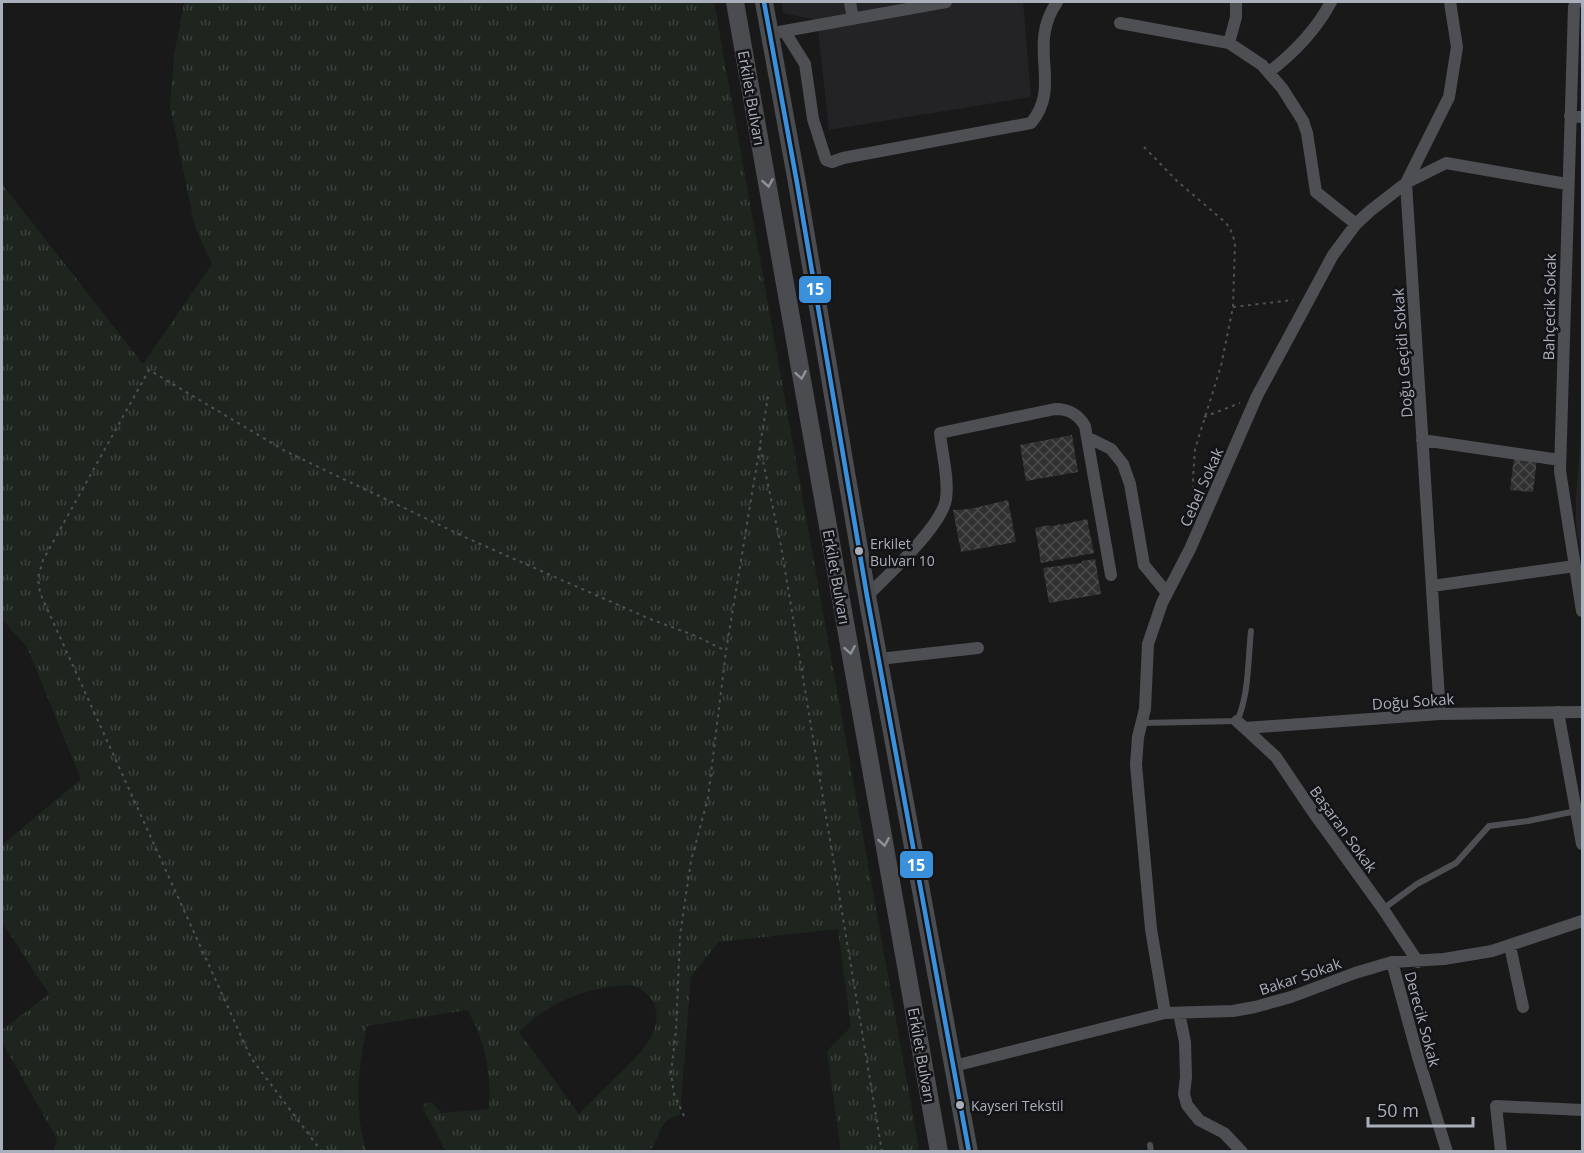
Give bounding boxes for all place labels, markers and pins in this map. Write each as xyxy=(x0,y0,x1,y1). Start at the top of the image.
place label: Erkilet Bulvarı 10 xyxy=(870,534,935,570)
marker: Erkilet Bulvarı 10 xyxy=(853,545,865,557)
place label: Kayseri Tekstil xyxy=(971,1096,1063,1115)
marker: Kayseri Tekstil xyxy=(954,1099,966,1111)

